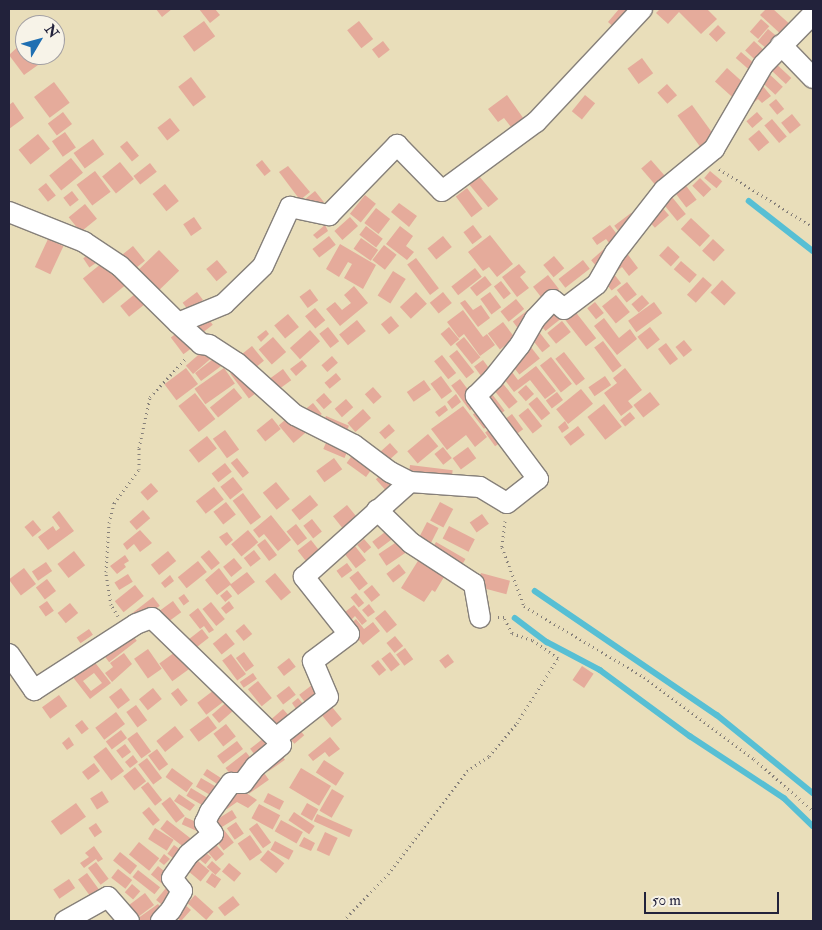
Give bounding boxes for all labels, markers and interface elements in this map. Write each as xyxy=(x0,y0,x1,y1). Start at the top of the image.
north arrow xyxy=(15,15,65,65)
text: N xyxy=(41,21,62,41)
scale bar xyxy=(647,882,782,914)
text: 50 m xyxy=(652,891,681,910)

